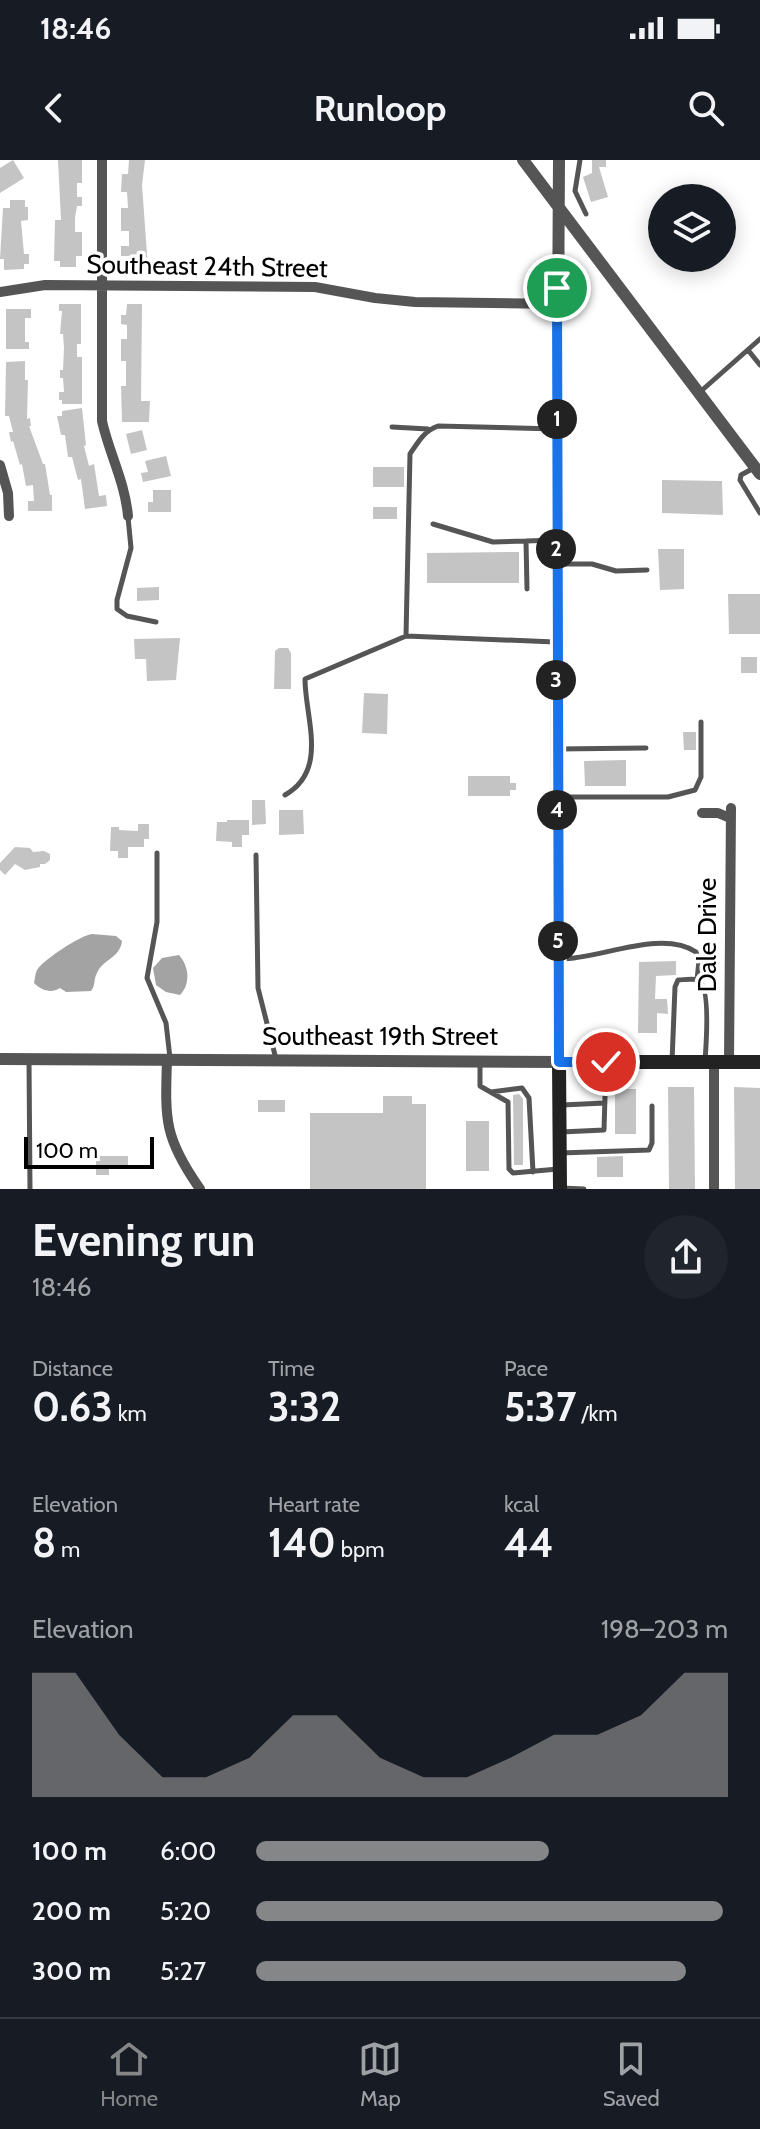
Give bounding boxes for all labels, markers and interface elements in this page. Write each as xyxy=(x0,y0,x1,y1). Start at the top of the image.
text: 18:46 xyxy=(40,10,111,47)
icon: back xyxy=(32,86,76,130)
text: Runloop xyxy=(314,86,446,130)
icon: search xyxy=(684,86,728,130)
map controls xyxy=(648,184,736,272)
button: layers xyxy=(648,184,736,272)
street label: Southeast 24th Street xyxy=(86,248,328,284)
pin xyxy=(523,254,591,322)
icon: arrive xyxy=(535,266,579,310)
pin: 1 xyxy=(537,399,577,439)
text: 1 xyxy=(553,405,561,432)
pin: 2 xyxy=(536,529,576,569)
text: 2 xyxy=(550,535,562,562)
pin: 3 xyxy=(536,660,576,700)
text: 3 xyxy=(550,666,562,693)
pin: 4 xyxy=(537,790,577,830)
text: 4 xyxy=(550,796,564,823)
street label: Dale Drive xyxy=(691,878,723,992)
pin: 5 xyxy=(538,921,578,961)
text: 5 xyxy=(552,927,564,954)
street label: Southeast 19th Street xyxy=(262,1020,498,1052)
pin xyxy=(572,1028,640,1096)
icon: check xyxy=(584,1040,628,1084)
scale bar xyxy=(24,1133,154,1169)
text: 100 m xyxy=(36,1137,98,1164)
text: Evening run xyxy=(32,1214,255,1267)
button: share xyxy=(644,1215,728,1299)
text: 18:46 xyxy=(32,1271,91,1303)
text: Distance xyxy=(32,1355,113,1382)
text: Time xyxy=(268,1355,315,1382)
text: Pace xyxy=(504,1355,548,1382)
text: 0.63 xyxy=(32,1382,113,1431)
text: 3:32 xyxy=(268,1382,341,1431)
text: 5:37 xyxy=(504,1382,576,1431)
text: km xyxy=(113,1400,147,1427)
text: /km xyxy=(576,1400,618,1427)
text: Elevation xyxy=(32,1491,118,1518)
text: Heart rate xyxy=(268,1491,360,1518)
text: kcal xyxy=(504,1491,539,1518)
text: 8 xyxy=(32,1518,56,1567)
text: 140 xyxy=(268,1518,336,1567)
text: 44 xyxy=(504,1518,554,1567)
text: m xyxy=(56,1536,80,1563)
text: bpm xyxy=(336,1536,385,1563)
text: Elevation xyxy=(32,1613,134,1645)
text: 198–203 m xyxy=(601,1613,728,1645)
text: 100 m xyxy=(32,1835,107,1867)
text: 6:00 xyxy=(160,1835,216,1867)
text: 200 m xyxy=(32,1895,111,1927)
text: 5:20 xyxy=(160,1895,211,1927)
text: 300 m xyxy=(32,1955,111,1987)
text: 5:27 xyxy=(160,1955,206,1987)
tab: Home xyxy=(100,2037,158,2112)
tab: Map xyxy=(358,2037,402,2112)
tab: Saved xyxy=(603,2037,660,2112)

